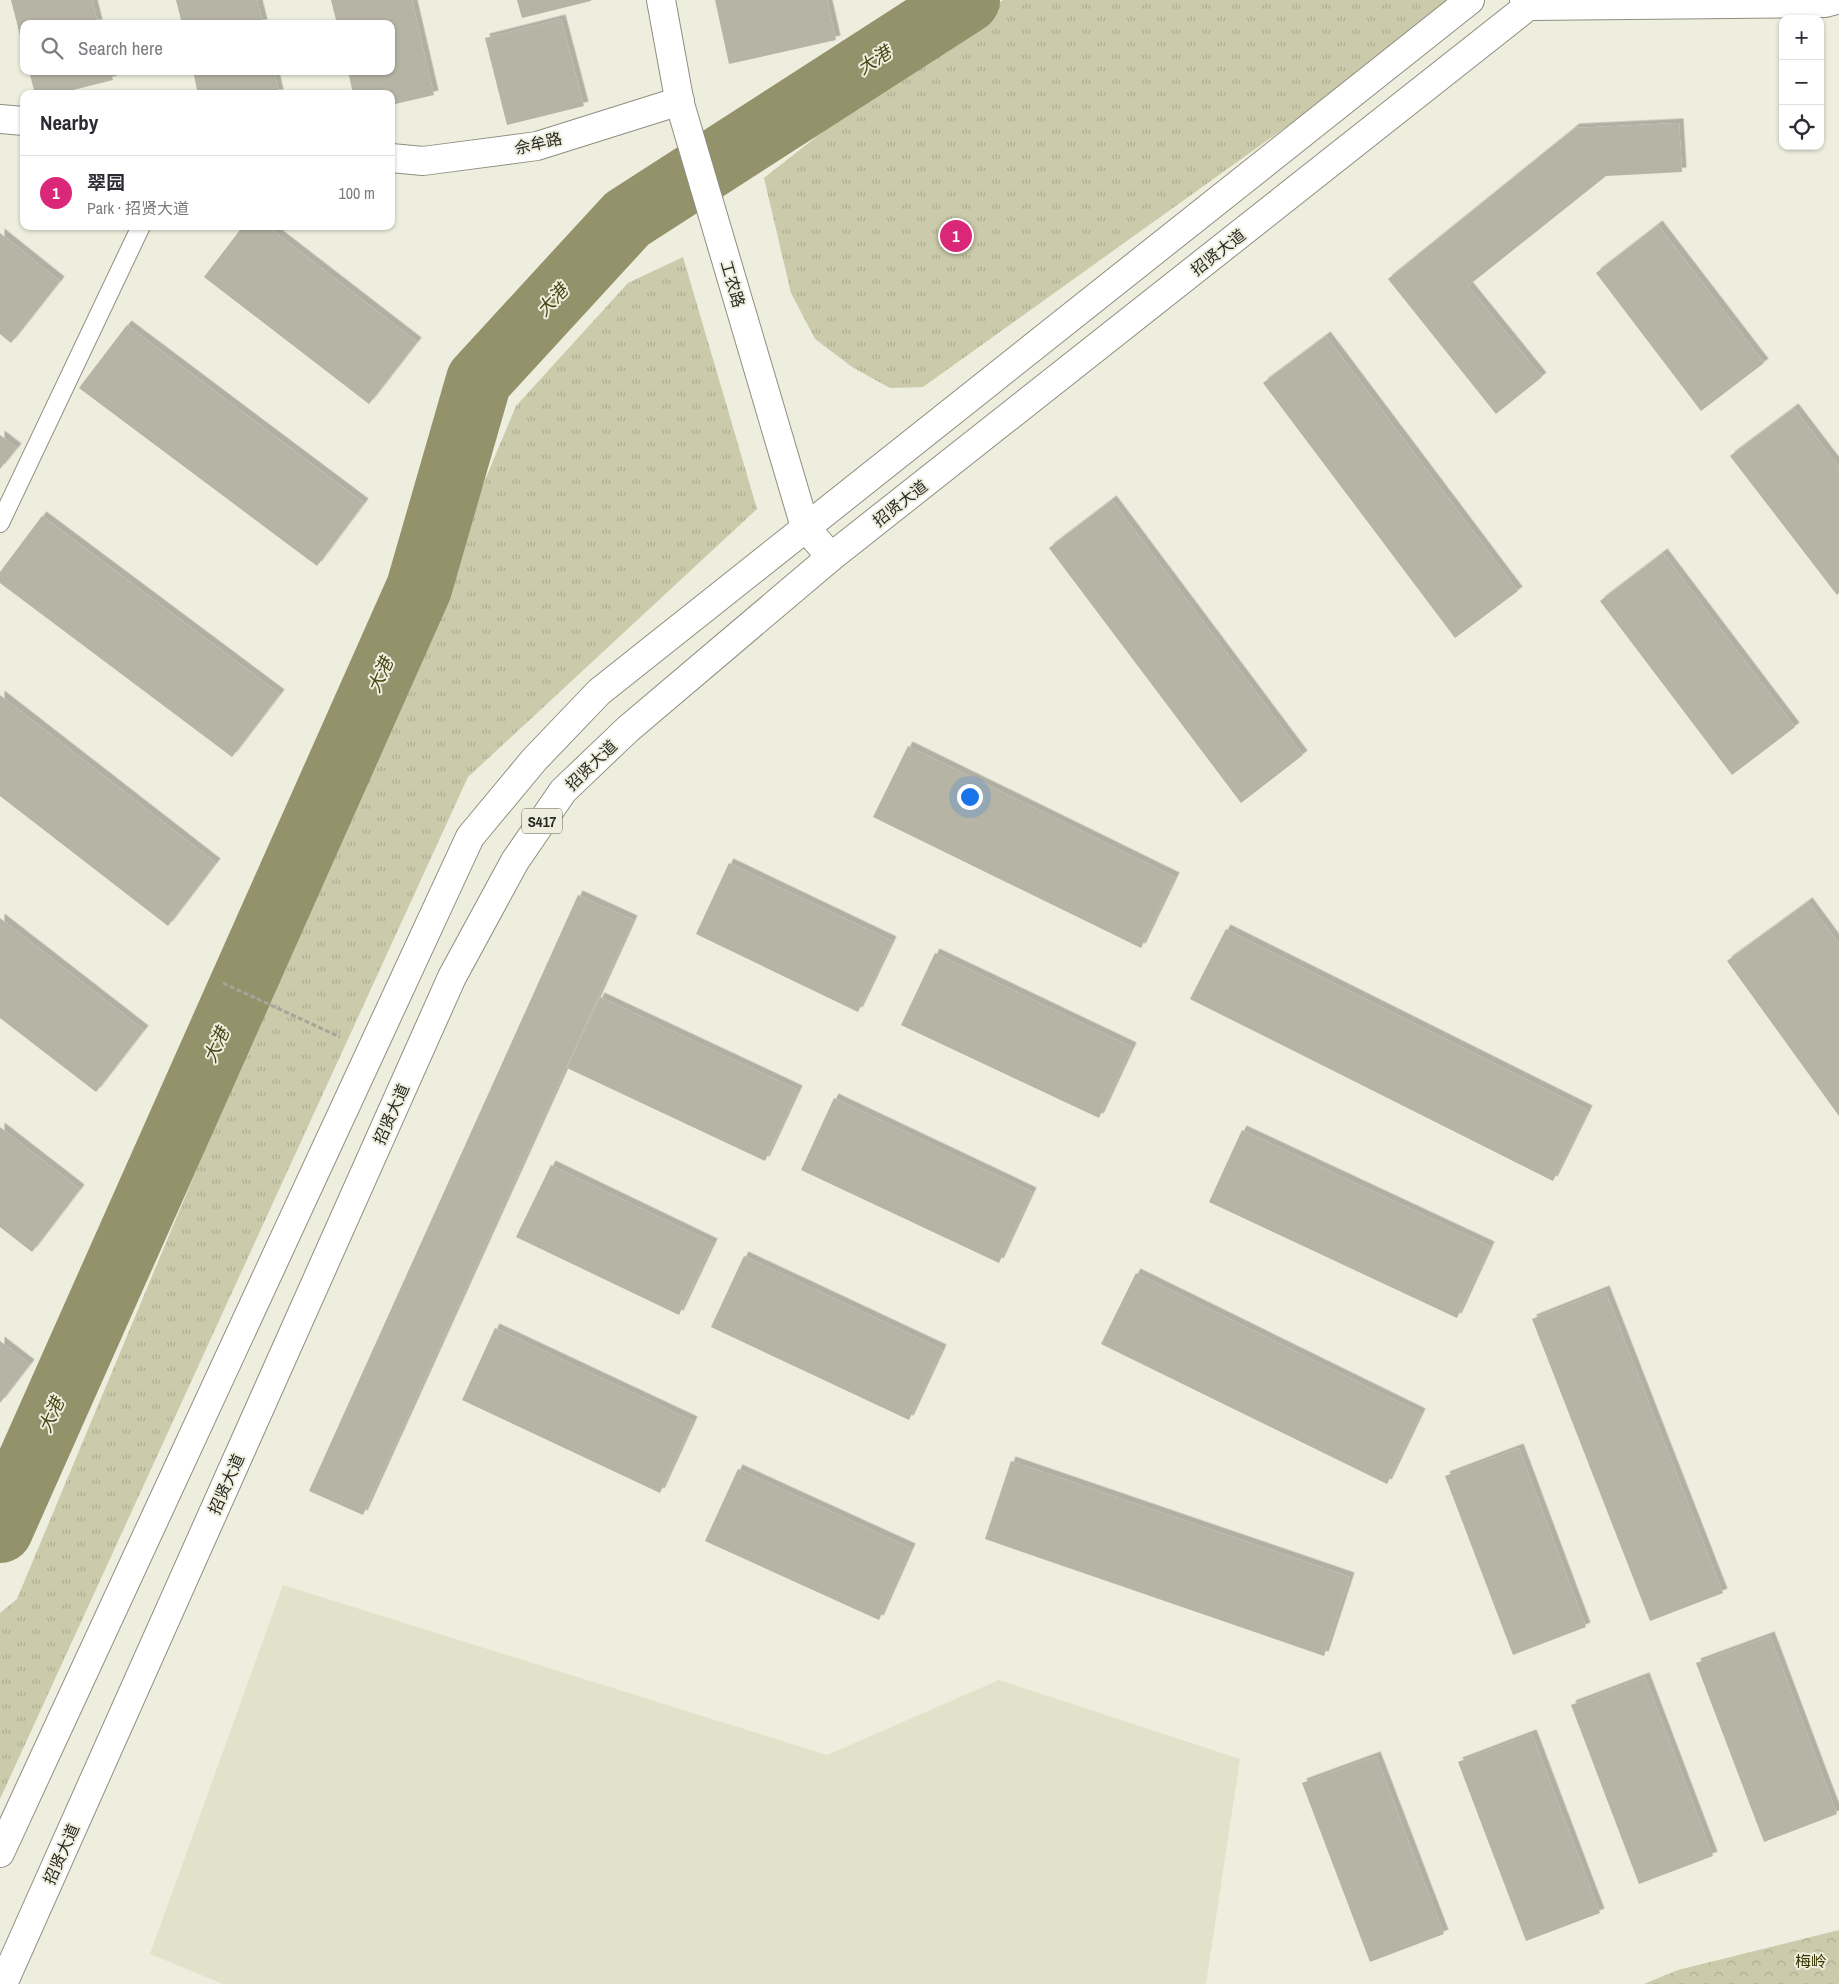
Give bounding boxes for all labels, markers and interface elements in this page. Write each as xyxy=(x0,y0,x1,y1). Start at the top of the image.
map controls xyxy=(1779,15,1824,150)
button: + xyxy=(1779,15,1824,60)
search box xyxy=(20,20,395,75)
icon: search xyxy=(38,34,66,62)
text: Search here xyxy=(78,35,163,61)
water label: 大港 xyxy=(852,38,898,80)
button: − xyxy=(1779,60,1824,105)
button: locate xyxy=(1779,105,1824,150)
text: Nearby xyxy=(40,108,98,137)
street label: 佘牟路 xyxy=(512,127,564,159)
text: 翠园 xyxy=(87,169,125,195)
text: 1 xyxy=(52,182,60,204)
text: 100 m xyxy=(339,182,375,204)
text: Park · 招贤大道 xyxy=(87,197,189,219)
pin: 1 xyxy=(940,217,972,255)
street label: 招贤大道 xyxy=(1186,224,1250,280)
street label: 工农路 xyxy=(716,258,750,310)
water label: 大港 xyxy=(531,276,575,322)
street label: 招贤大道 xyxy=(868,475,932,531)
water label: 大港 xyxy=(361,651,400,697)
street label: 招贤大道 xyxy=(560,735,622,795)
your location xyxy=(957,784,983,810)
road number: S417 xyxy=(522,808,562,834)
water label: 大港 xyxy=(197,1021,236,1067)
street label: 招贤大道 xyxy=(368,1080,414,1148)
water label: 大港 xyxy=(32,1391,71,1437)
street label: 招贤大道 xyxy=(203,1450,249,1518)
street label: 招贤大道 xyxy=(38,1820,84,1888)
park label: 梅岭 xyxy=(1795,1950,1827,1972)

